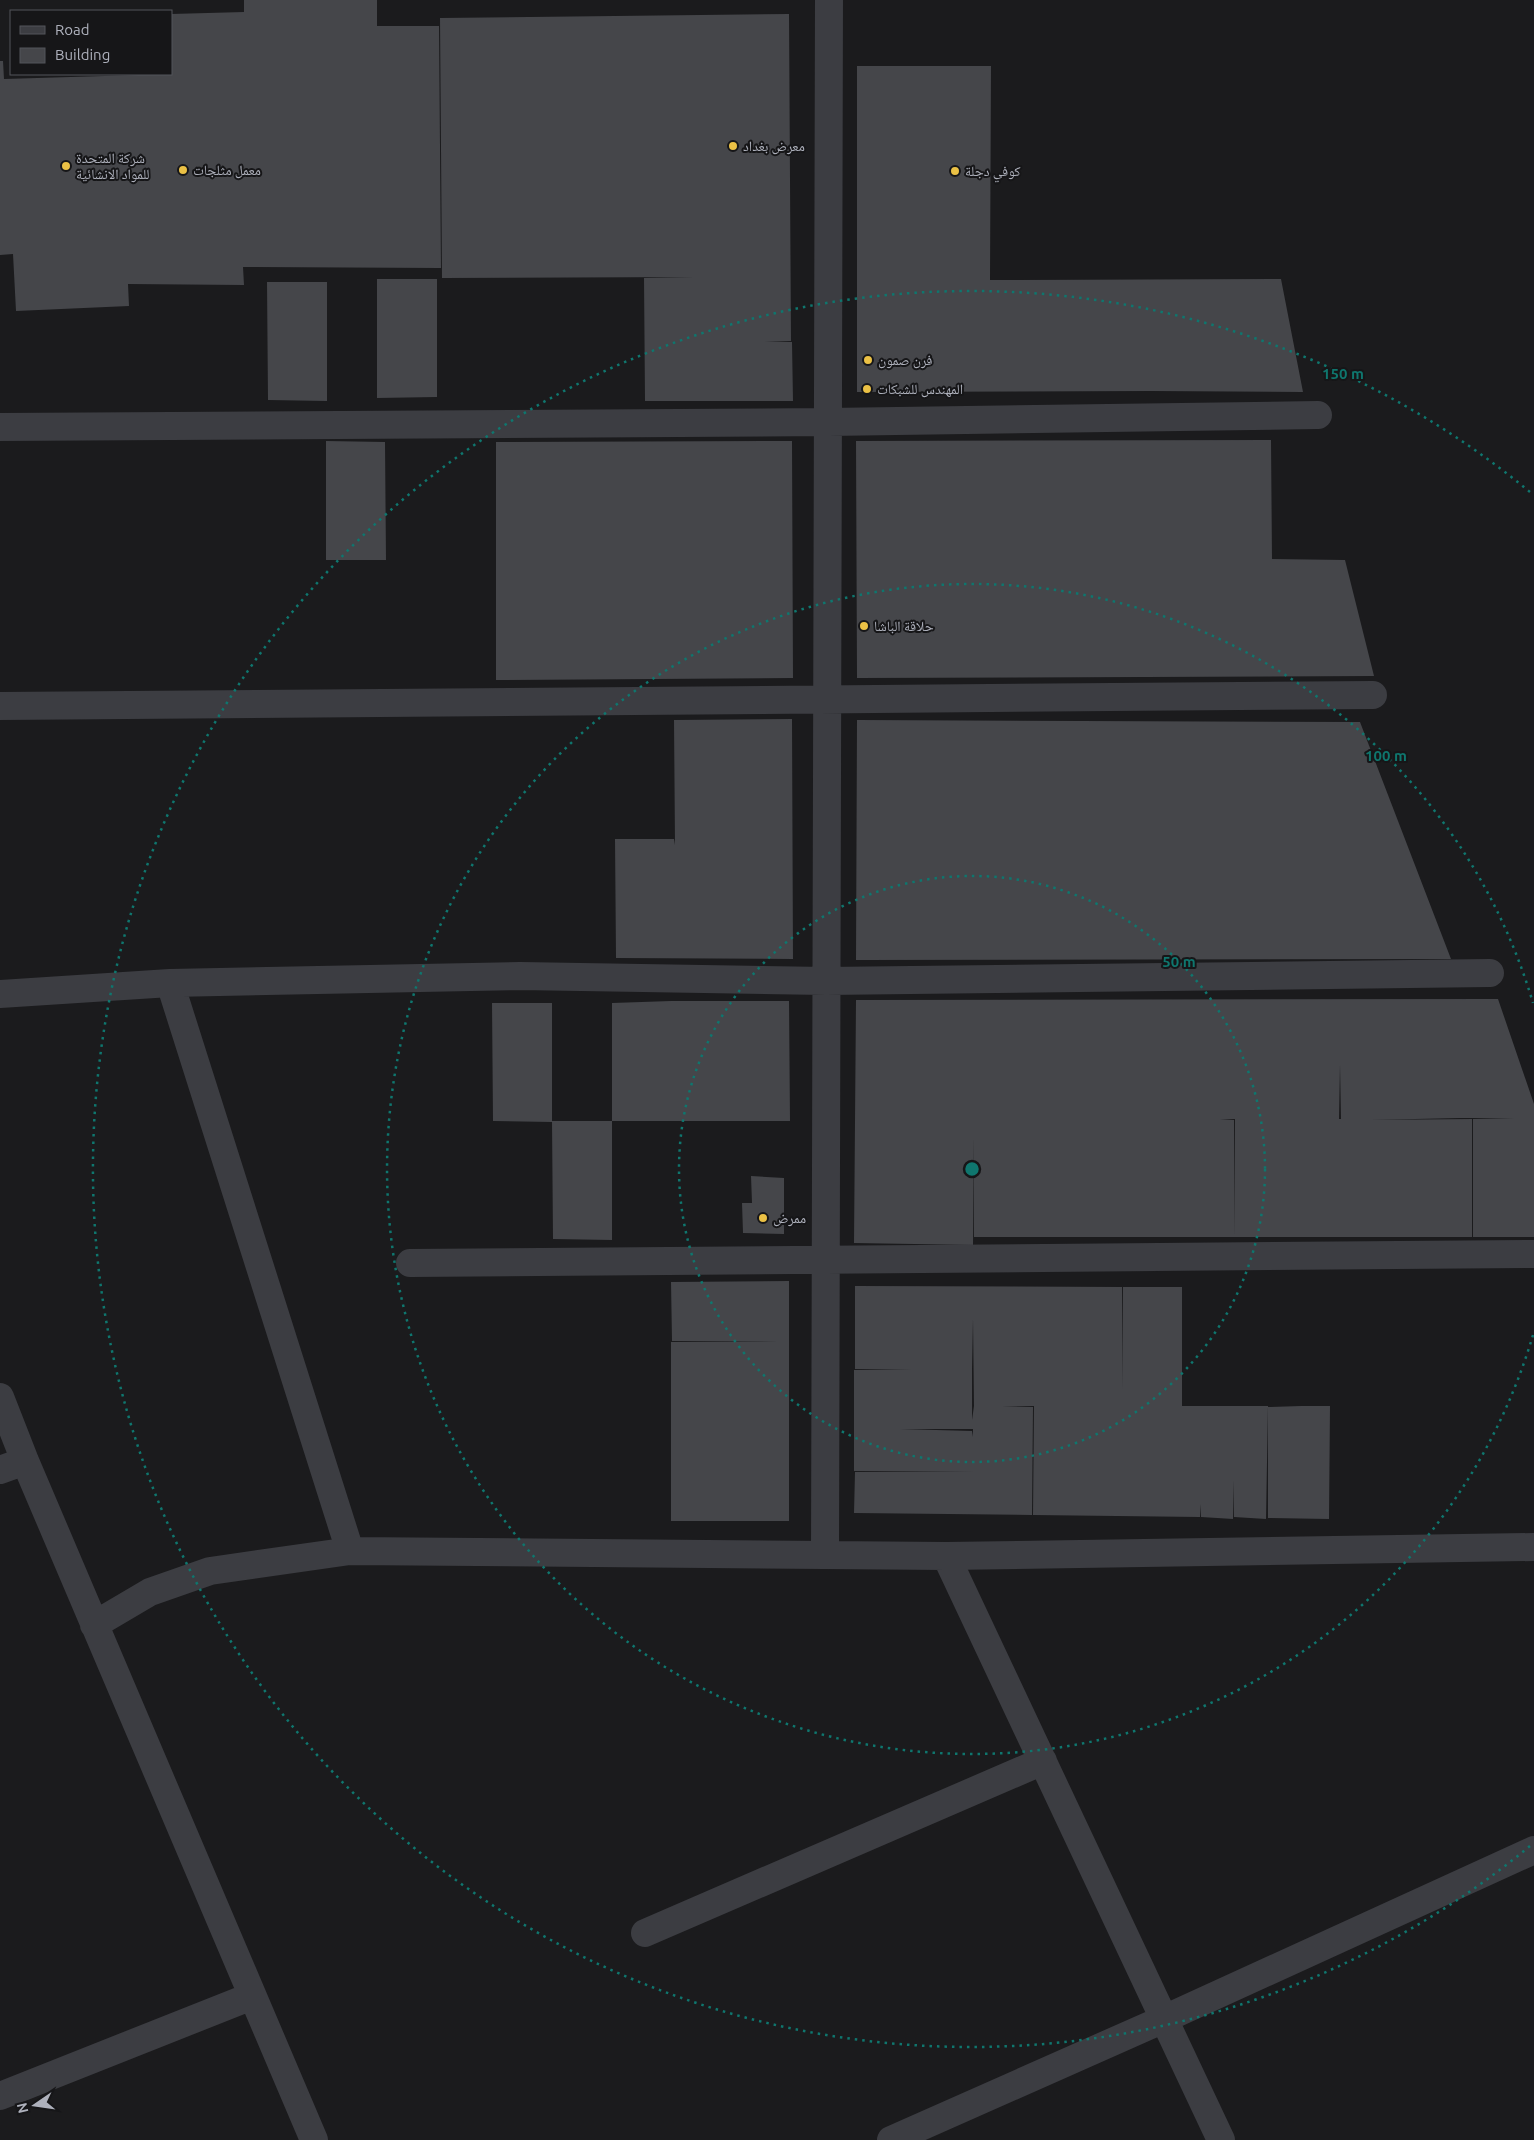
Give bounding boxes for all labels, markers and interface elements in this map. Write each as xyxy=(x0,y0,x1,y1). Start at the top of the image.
legend xyxy=(10,10,172,75)
text: Road xyxy=(55,21,90,38)
text: Building xyxy=(55,46,110,63)
place label: معرض بغداد xyxy=(743,138,805,155)
marker: معرض بغداد xyxy=(727,140,739,152)
place label: شركة المتحدة للمواد الانشائية xyxy=(76,150,150,183)
marker: شركة المتحدة للمواد الانشائية xyxy=(60,160,72,172)
place label: معمل مثلجات xyxy=(193,162,261,179)
place label: كوفي دجلة xyxy=(965,163,1021,183)
marker: معمل مثلجات xyxy=(177,164,189,176)
marker: كوفي دجلة xyxy=(949,165,961,177)
place label: فرن صمون xyxy=(878,352,933,369)
marker: فرن صمون xyxy=(862,354,874,366)
text: 150 m xyxy=(1322,365,1364,382)
place label: المهندس للشبكات xyxy=(877,381,963,398)
marker: المهندس للشبكات xyxy=(861,383,873,395)
place label: حلاقة الباشا xyxy=(874,618,934,634)
marker: حلاقة الباشا xyxy=(858,620,870,632)
text: 100 m xyxy=(1365,747,1407,764)
text: 50 m xyxy=(1162,953,1196,970)
centre of rings xyxy=(963,1160,981,1178)
place label: ممرض xyxy=(773,1210,806,1227)
marker: ممرض xyxy=(757,1212,769,1224)
north arrow xyxy=(10,2080,60,2130)
text: N xyxy=(13,2101,31,2115)

